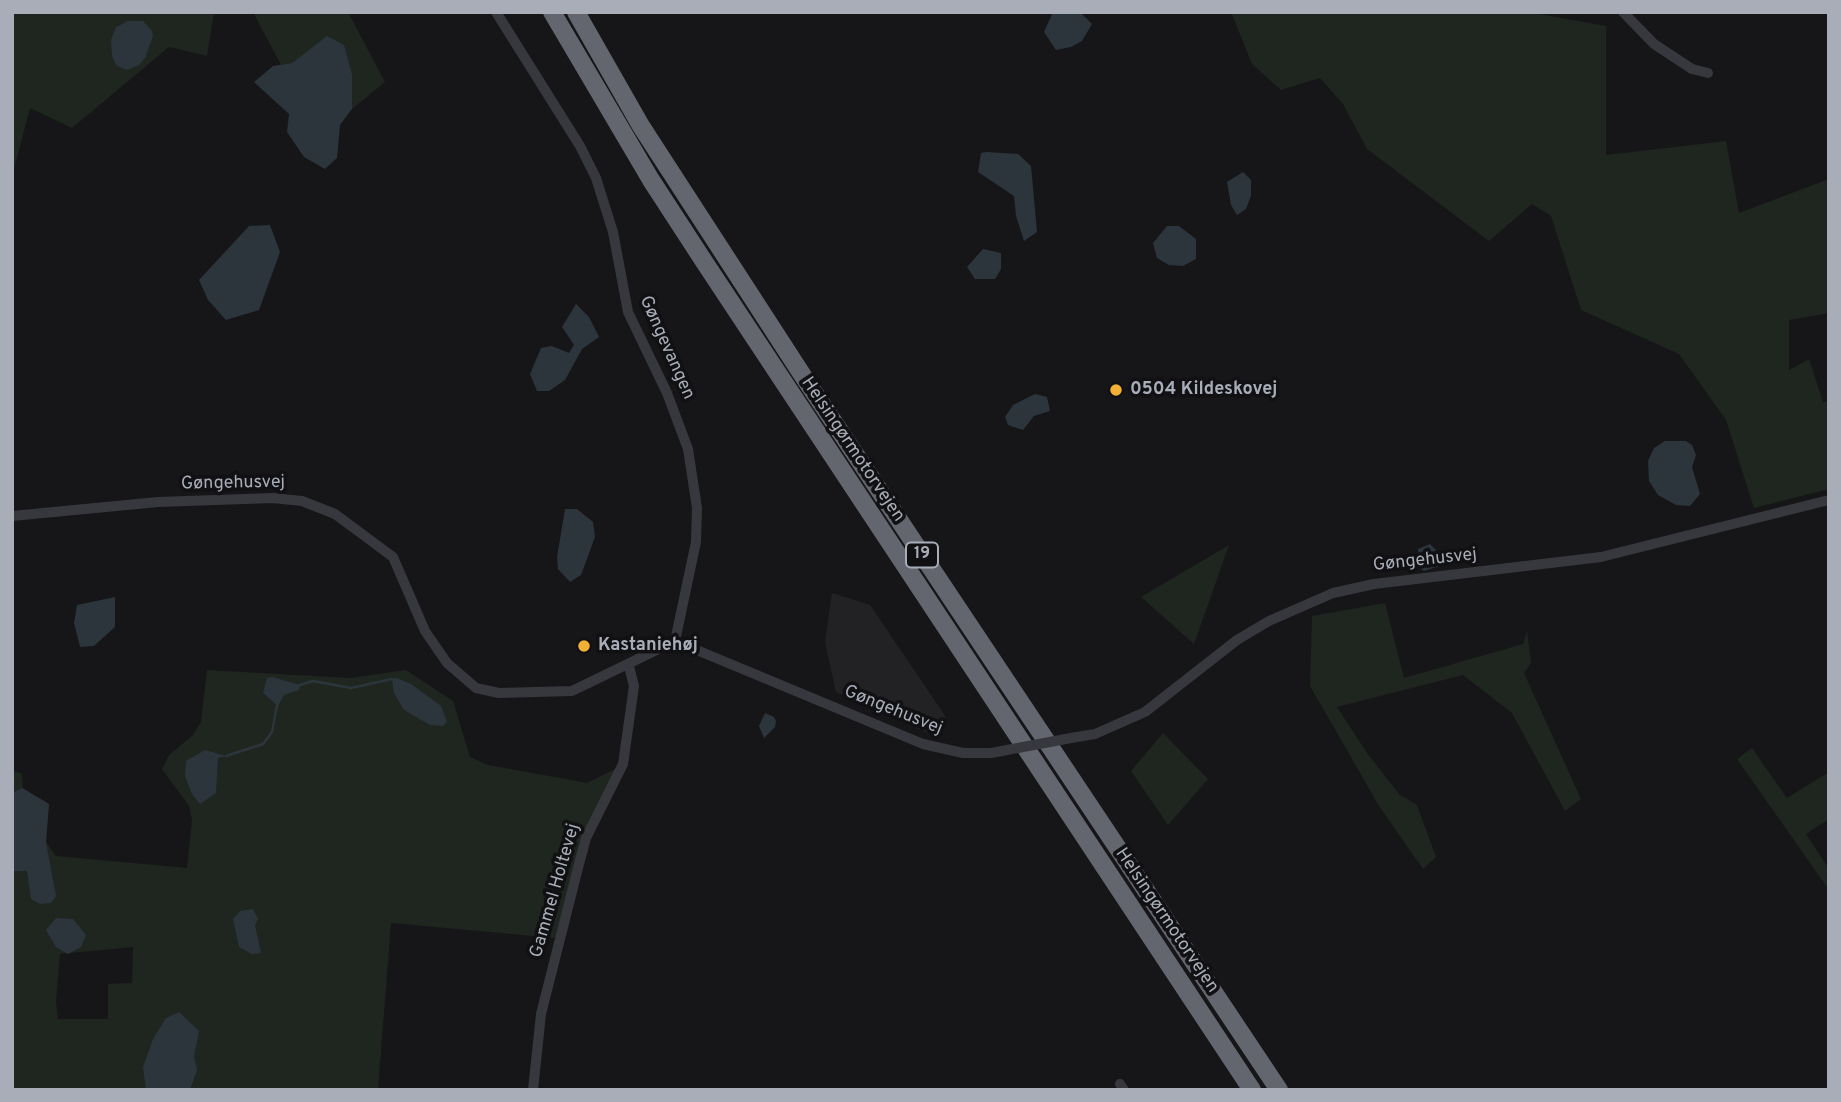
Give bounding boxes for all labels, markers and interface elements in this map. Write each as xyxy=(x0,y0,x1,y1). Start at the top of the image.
street label: Gøngevangen xyxy=(634,293,698,403)
street label: Helsingørmotorvejen xyxy=(796,374,908,526)
place label: 0504 Kildeskovej xyxy=(1130,379,1277,401)
marker: 0504 Kildeskovej xyxy=(1108,382,1124,398)
street label: Gøngehusvej xyxy=(181,472,285,496)
road number: 19 xyxy=(906,542,938,568)
street label: Gøngehusvej xyxy=(1372,545,1478,577)
place label: Kastaniehøj xyxy=(598,635,698,657)
marker: Kastaniehøj xyxy=(576,638,592,654)
street label: Gøngehusvej xyxy=(841,681,945,741)
street label: Gammel Holtevej xyxy=(527,821,585,961)
street label: Helsingørmotorvejen xyxy=(1110,845,1222,997)

